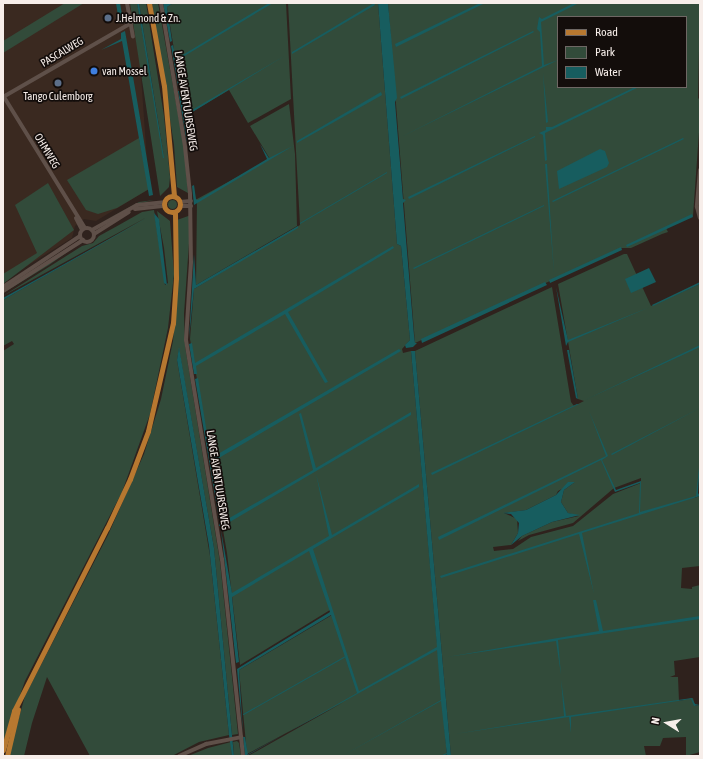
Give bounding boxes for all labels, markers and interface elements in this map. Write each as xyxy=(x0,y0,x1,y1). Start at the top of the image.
place label: J.Helmond & Zn. xyxy=(116,11,180,25)
marker: J.Helmond & Zn. xyxy=(103,13,113,23)
legend xyxy=(557,16,687,88)
text: Road xyxy=(595,25,618,39)
street label: PASCALWEG xyxy=(38,34,86,70)
text: Park xyxy=(595,45,615,59)
street label: LANGE AVENTUURSEWEG xyxy=(172,50,200,152)
place label: van Mossel xyxy=(102,64,147,78)
text: Water xyxy=(595,65,621,79)
marker: van Mossel xyxy=(89,66,99,76)
marker: Tango Culemborg xyxy=(53,78,63,88)
place label: Tango Culemborg xyxy=(23,89,93,103)
street label: OHMWEG xyxy=(31,131,63,171)
street label: LANGE AVENTUURSEWEG xyxy=(204,429,232,531)
north arrow xyxy=(647,703,687,743)
text: N xyxy=(649,716,662,725)

